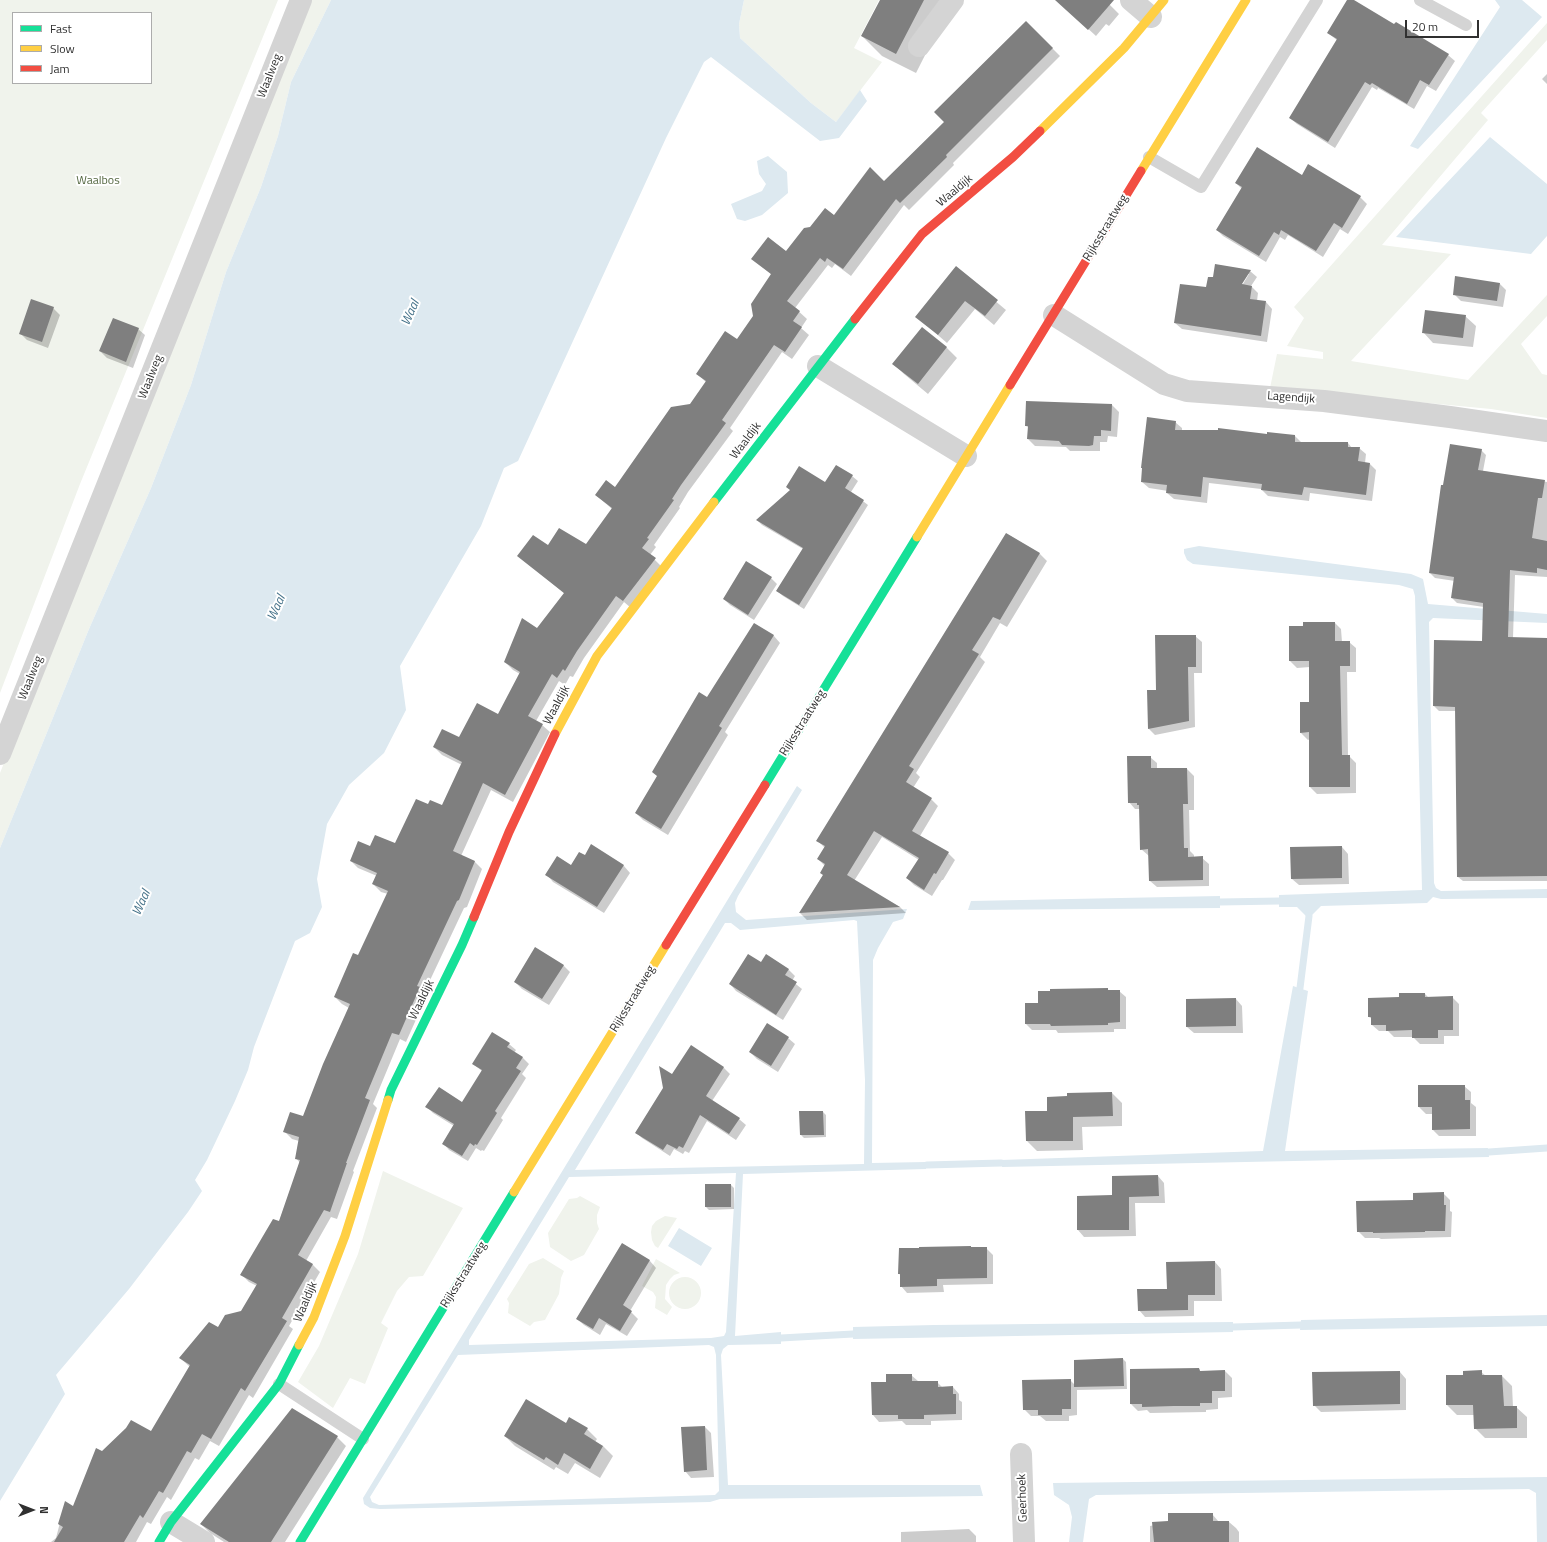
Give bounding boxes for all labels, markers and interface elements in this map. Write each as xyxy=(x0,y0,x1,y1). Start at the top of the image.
legend xyxy=(12,12,152,84)
scale bar xyxy=(1407,12,1481,38)
text: 20 m xyxy=(1412,17,1438,36)
text: Fast xyxy=(50,19,72,38)
text: Slow xyxy=(50,39,75,58)
street label: Waalweg xyxy=(255,52,285,100)
text: Jam xyxy=(50,59,70,78)
street label: Waaldijk xyxy=(934,172,976,210)
park label: Waalbos xyxy=(76,174,120,188)
street label: Rijksstraatweg xyxy=(1080,192,1132,264)
water label: Waal xyxy=(399,298,423,328)
street label: Waalweg xyxy=(136,353,166,401)
street label: Lagendijk xyxy=(1267,389,1315,407)
street label: Waaldijk xyxy=(727,420,765,462)
water label: Waal xyxy=(265,593,289,623)
street label: Waalweg xyxy=(16,654,46,702)
street label: Waaldijk xyxy=(541,683,573,727)
street label: Rijksstraatweg xyxy=(777,687,829,759)
water label: Waal xyxy=(130,888,154,918)
street label: Rijksstraatweg xyxy=(607,963,659,1035)
street label: Waaldijk xyxy=(406,978,438,1022)
street label: Rijksstraatweg xyxy=(438,1239,490,1311)
street label: Waaldijk xyxy=(291,1280,321,1324)
street label: Geerhoek xyxy=(1015,1474,1031,1522)
north arrow xyxy=(12,1490,52,1530)
text: N xyxy=(36,1506,52,1514)

